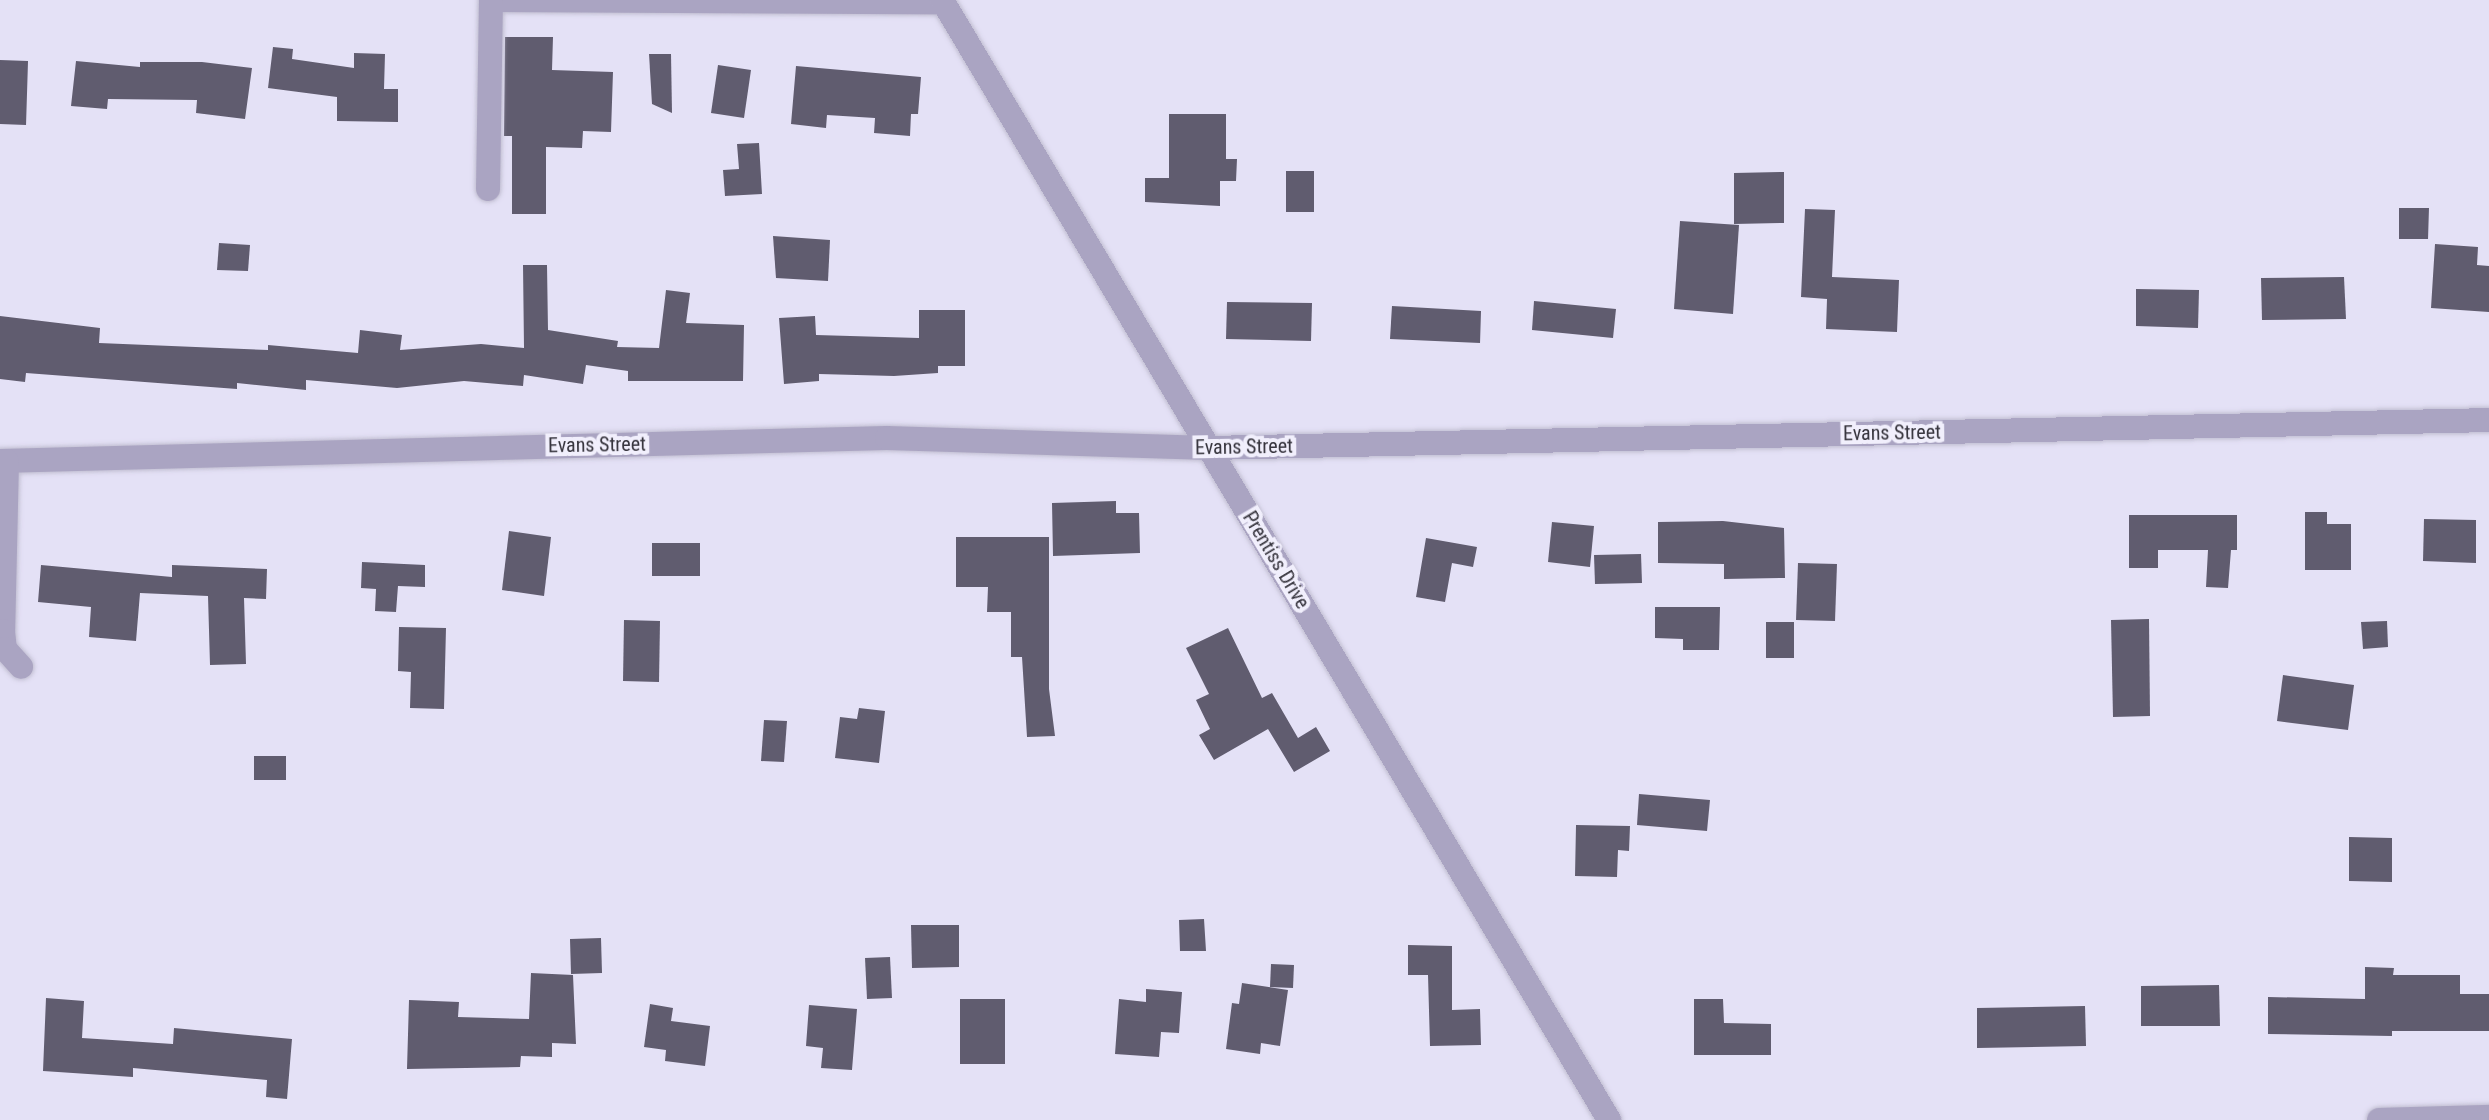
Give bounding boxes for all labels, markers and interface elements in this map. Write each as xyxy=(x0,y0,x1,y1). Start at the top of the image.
street label: Evans Street xyxy=(1843,420,1941,446)
street label: Evans Street xyxy=(548,432,646,458)
street label: Evans Street xyxy=(1195,434,1293,460)
street label: Prentiss Drive xyxy=(1238,507,1314,613)

